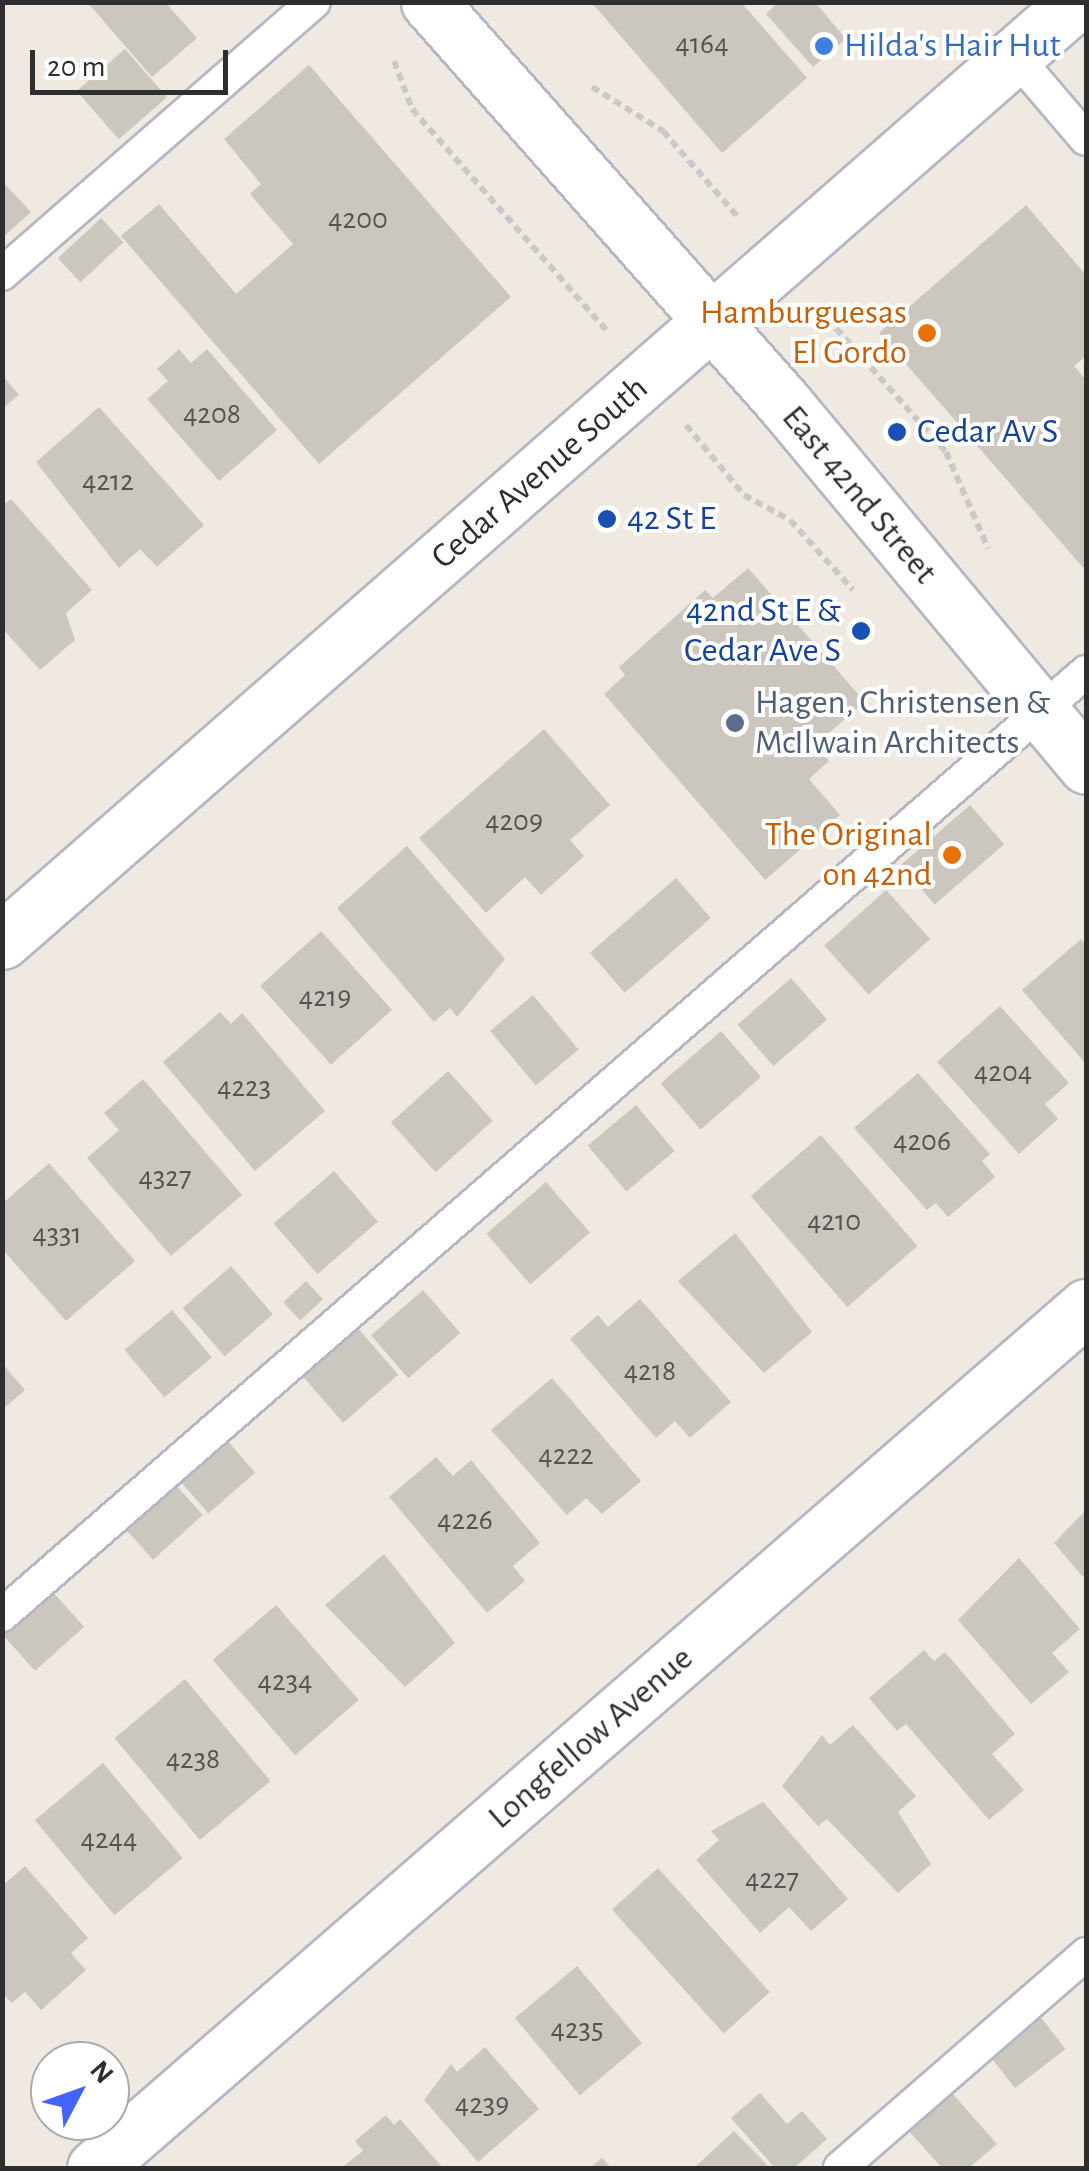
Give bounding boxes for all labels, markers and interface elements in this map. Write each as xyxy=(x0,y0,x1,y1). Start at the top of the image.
place label: Hilda's Hair Hut xyxy=(844,25,1061,67)
house number: 4164 xyxy=(675,26,729,62)
scale bar xyxy=(35,30,232,92)
marker: Hilda's Hair Hut xyxy=(813,35,835,57)
text: 20 m xyxy=(47,52,105,82)
house number: 4200 xyxy=(328,201,388,237)
place label: Hamburguesas El Gordo xyxy=(700,292,907,374)
marker: Hamburguesas El Gordo xyxy=(916,322,938,344)
street label: Cedar Avenue South xyxy=(423,368,657,578)
house number: 4208 xyxy=(183,396,241,432)
street label: East 42nd Street xyxy=(772,397,946,593)
place label: Cedar Av S xyxy=(917,411,1058,453)
marker: Cedar Av S xyxy=(886,421,908,443)
house number: 4212 xyxy=(82,463,134,499)
place label: 42 St E xyxy=(627,498,716,540)
marker: 42 St E xyxy=(596,508,618,530)
place label: 42nd St E & Cedar Ave S xyxy=(684,590,841,672)
marker: 42nd St E & Cedar Ave S xyxy=(850,620,872,642)
place label: Hagen, Christensen & McIlwain Architects xyxy=(755,682,1050,764)
marker: Hagen, Christensen & McIlwain Architects xyxy=(724,712,746,734)
house number: 4209 xyxy=(485,803,543,839)
place label: The Original on 42nd xyxy=(765,814,932,896)
marker: The Original on 42nd xyxy=(941,844,963,866)
house number: 4219 xyxy=(299,979,351,1015)
house number: 4204 xyxy=(974,1054,1032,1090)
house number: 4223 xyxy=(217,1069,271,1105)
house number: 4206 xyxy=(893,1123,951,1159)
house number: 4327 xyxy=(139,1159,191,1195)
house number: 4210 xyxy=(807,1203,861,1239)
house number: 4331 xyxy=(32,1216,82,1252)
house number: 4218 xyxy=(624,1353,676,1389)
house number: 4222 xyxy=(538,1437,594,1473)
house number: 4226 xyxy=(437,1502,493,1538)
street label: Longfellow Avenue xyxy=(480,1638,702,1838)
house number: 4234 xyxy=(258,1663,312,1699)
house number: 4238 xyxy=(166,1741,220,1777)
house number: 4244 xyxy=(81,1821,137,1857)
house number: 4227 xyxy=(745,1861,799,1897)
house number: 4235 xyxy=(551,2011,603,2047)
north arrow xyxy=(30,2041,130,2141)
text: N xyxy=(84,2056,118,2089)
house number: 4239 xyxy=(455,2086,509,2122)

